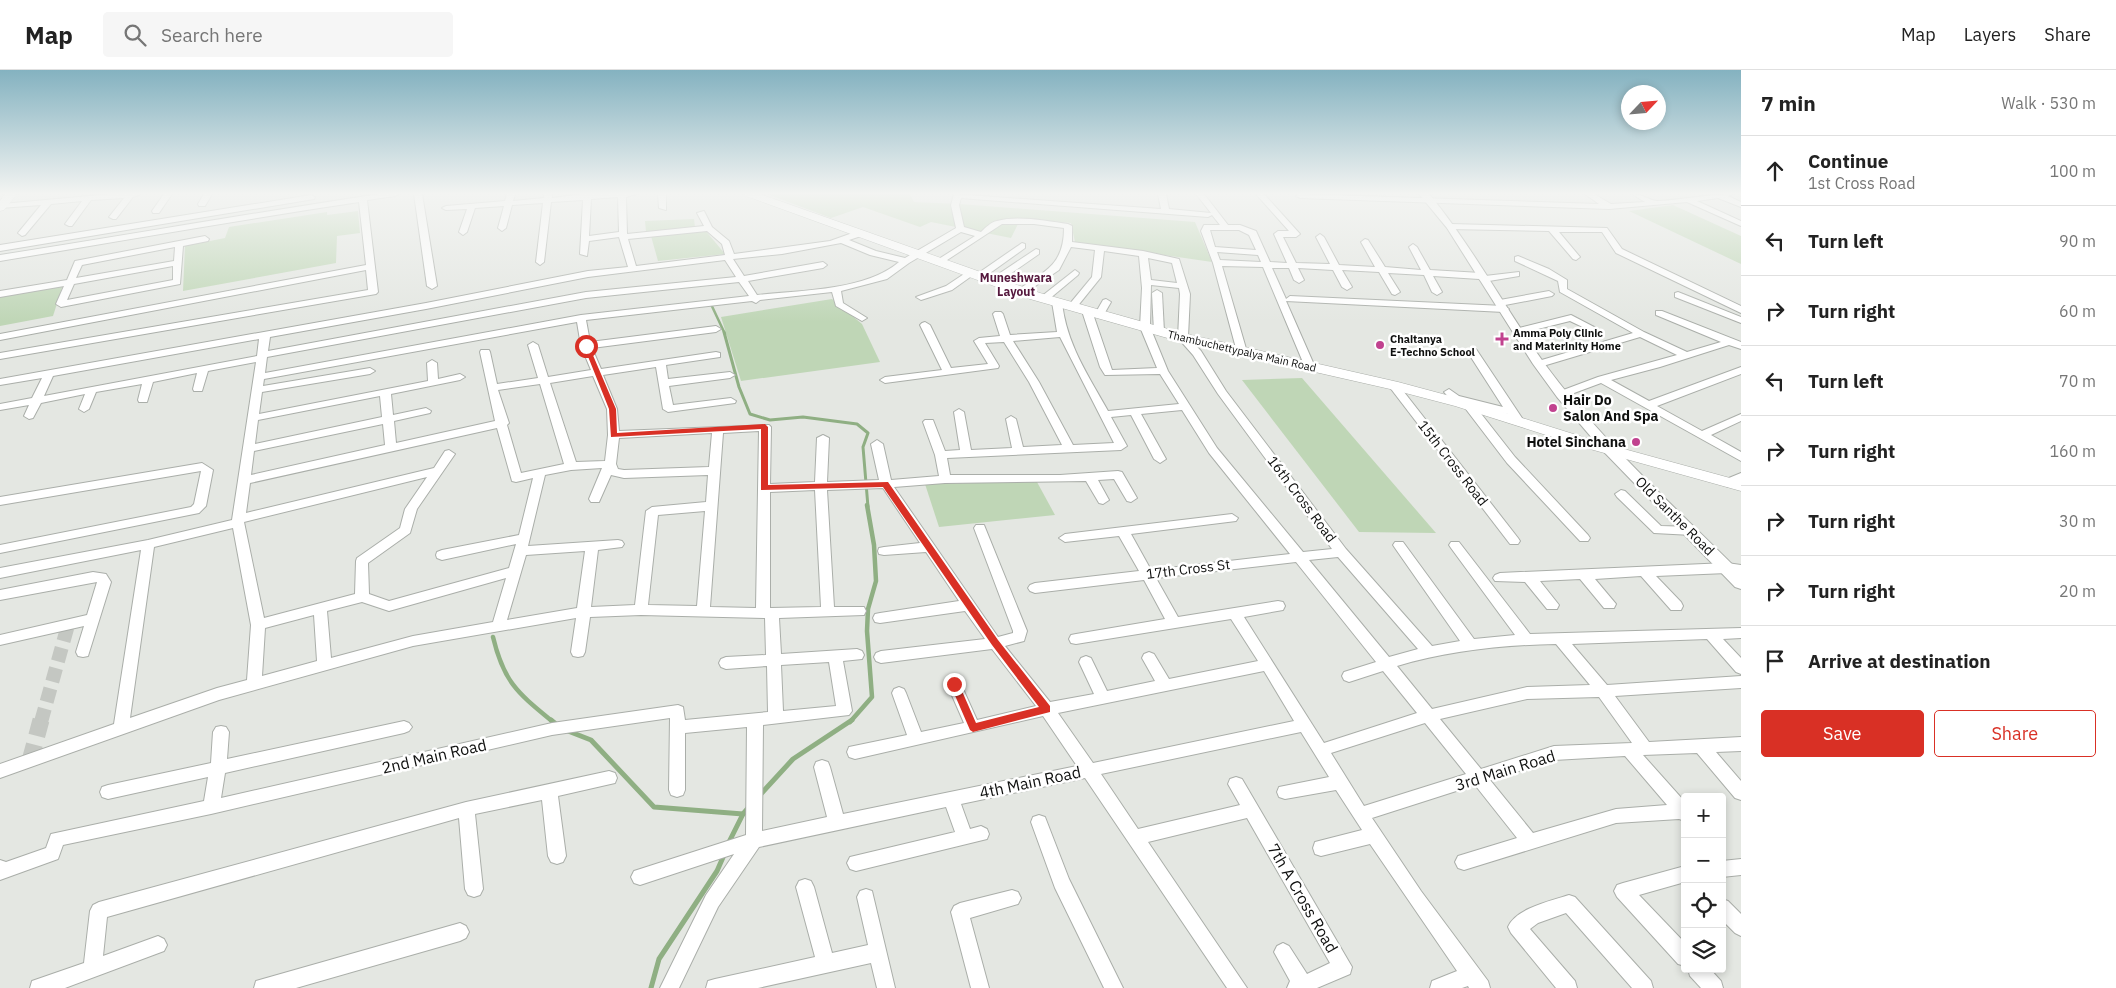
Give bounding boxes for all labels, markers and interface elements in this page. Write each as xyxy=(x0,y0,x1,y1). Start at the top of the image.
search box xyxy=(103,12,453,57)
text: Map xyxy=(25,19,73,51)
icon: search xyxy=(121,21,149,49)
text: Search here xyxy=(161,23,263,47)
text: Map xyxy=(1901,23,1936,46)
text: Layers xyxy=(1964,23,2016,46)
text: Share xyxy=(2044,23,2091,46)
north arrow xyxy=(1621,85,1666,130)
text: 7 min xyxy=(1761,89,1816,117)
text: Walk · 530 m xyxy=(2001,93,2096,113)
text: Continue xyxy=(1808,149,1888,173)
icon: ahead xyxy=(1761,157,1789,185)
text: 100 m xyxy=(2049,161,2096,181)
text: 1st Cross Road xyxy=(1808,173,1915,193)
icon: left xyxy=(1761,227,1789,255)
text: Turn left xyxy=(1808,229,1884,253)
text: 90 m xyxy=(2059,231,2096,251)
district label: Muneshwara Layout xyxy=(980,270,1052,299)
icon: right xyxy=(1761,297,1789,325)
text: Turn right xyxy=(1808,299,1895,323)
text: 60 m xyxy=(2059,301,2096,321)
place label: Amma Poly Clinic and Materinity Home xyxy=(1513,326,1621,353)
street label: Thambuchettypalya Main Road xyxy=(1166,327,1318,375)
place label: Chaitanya E-Techno School xyxy=(1390,332,1476,359)
marker: Amma Poly Clinic and Materinity Home xyxy=(1495,332,1509,346)
route start xyxy=(575,335,598,358)
marker: Chaitanya E-Techno School xyxy=(1374,339,1386,351)
icon: left xyxy=(1761,367,1789,395)
text: Turn left xyxy=(1808,369,1884,393)
text: 70 m xyxy=(2059,371,2096,391)
place label: Hair Do Salon And Spa xyxy=(1563,391,1658,425)
marker: Hair Do Salon And Spa xyxy=(1547,402,1559,414)
street label: 15th Cross Road xyxy=(1414,417,1492,509)
place label: Hotel Sinchana xyxy=(1526,433,1626,451)
marker: Hotel Sinchana xyxy=(1630,436,1642,448)
icon: right xyxy=(1761,437,1789,465)
text: Turn right xyxy=(1808,439,1895,463)
text: 160 m xyxy=(2049,441,2096,461)
street label: 16th Cross Road xyxy=(1264,452,1340,546)
street label: Old Santhe Road xyxy=(1632,473,1718,559)
icon: right xyxy=(1761,507,1789,535)
text: Turn right xyxy=(1808,509,1895,533)
text: 30 m xyxy=(2059,511,2096,531)
street label: 17th Cross St xyxy=(1145,555,1231,583)
icon: right xyxy=(1761,577,1789,605)
text: Turn right xyxy=(1808,579,1895,603)
text: 20 m xyxy=(2059,581,2096,601)
icon: arrive xyxy=(1761,647,1789,675)
text: Arrive at destination xyxy=(1808,649,1991,673)
route end xyxy=(943,673,966,696)
button: Save xyxy=(1761,710,1924,757)
button: Share xyxy=(1934,710,2096,757)
street label: 2nd Main Road xyxy=(380,734,488,778)
street label: 3rd Main Road xyxy=(1453,745,1557,795)
street label: 4th Main Road xyxy=(977,761,1083,803)
map controls xyxy=(1681,793,1726,973)
button: + xyxy=(1681,793,1726,838)
button: − xyxy=(1681,838,1726,883)
street label: 7th A Cross Road xyxy=(1264,840,1342,956)
button: locate xyxy=(1681,883,1726,928)
button: layers xyxy=(1681,928,1726,973)

